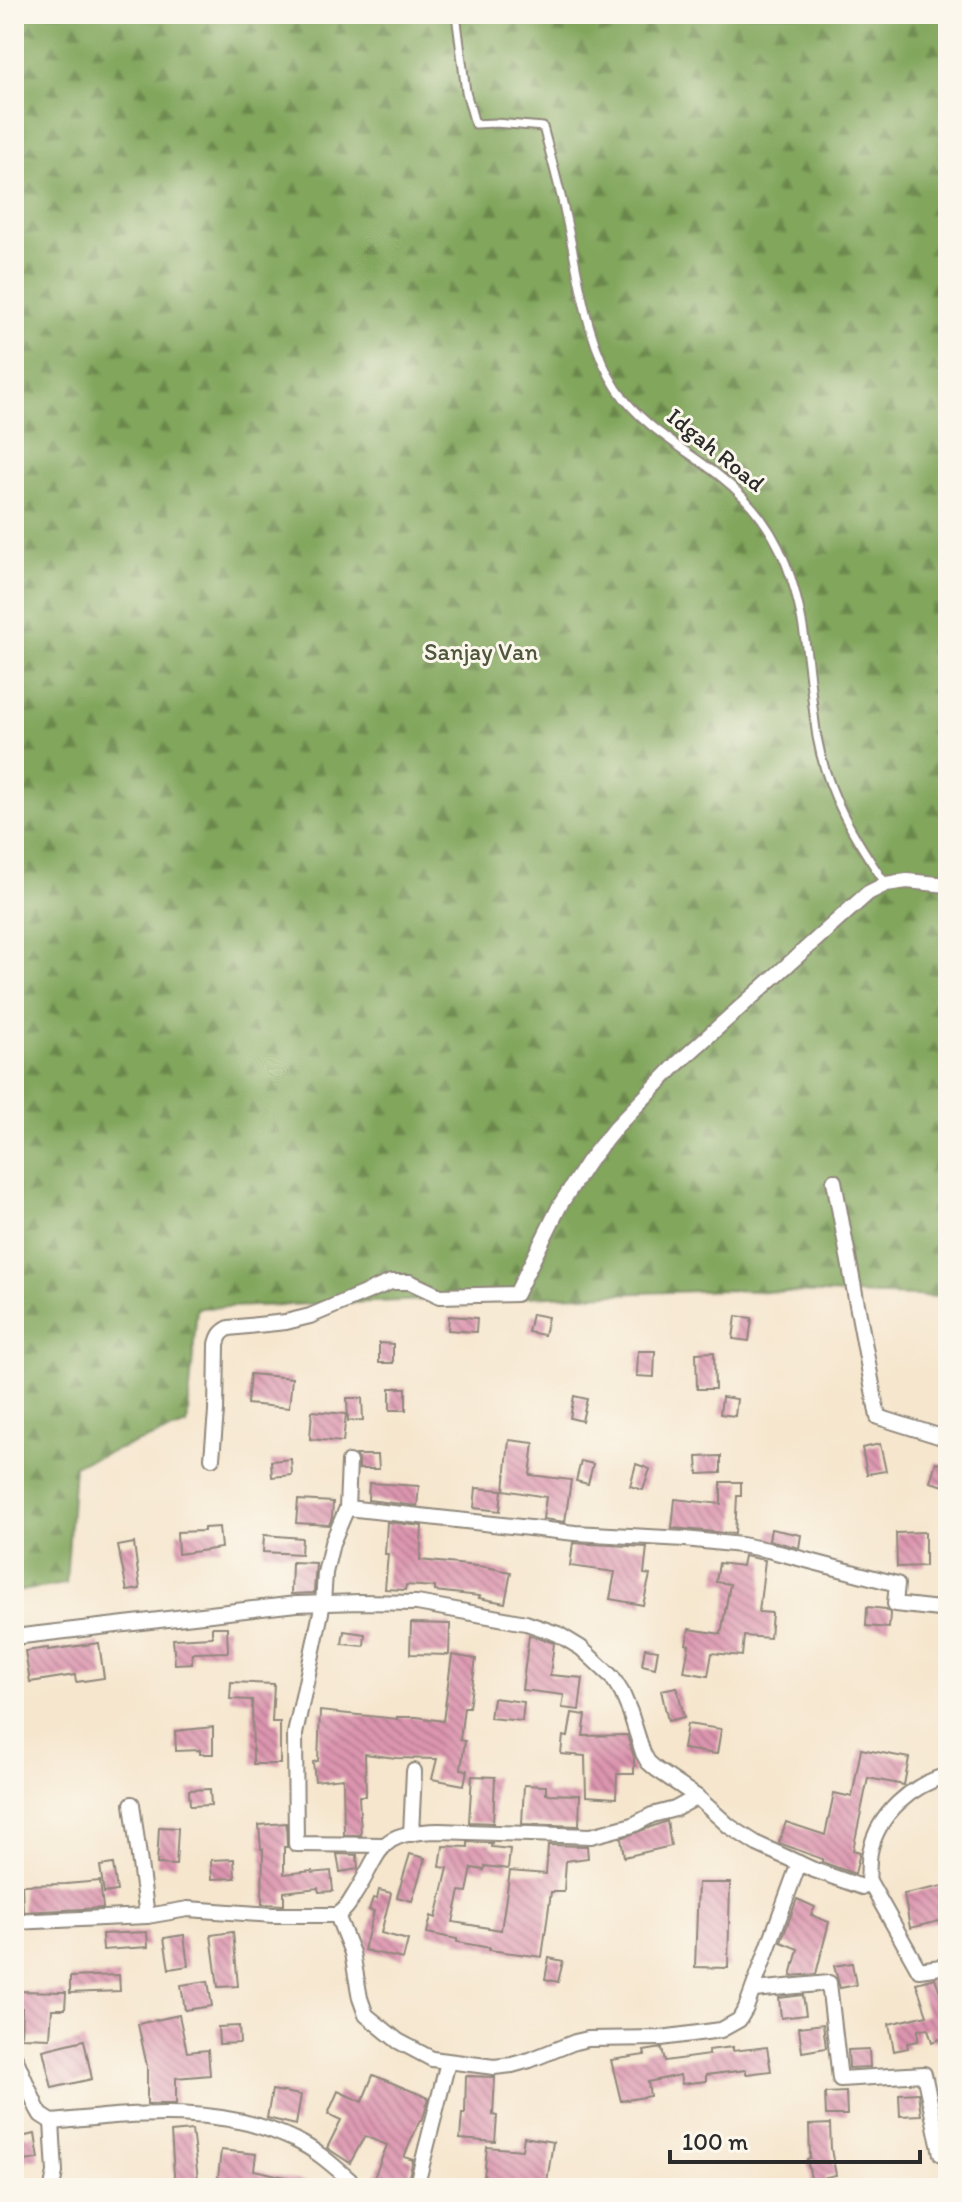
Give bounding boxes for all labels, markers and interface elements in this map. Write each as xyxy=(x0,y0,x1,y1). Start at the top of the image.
street label: Idgah Road xyxy=(662,401,771,498)
park label: Sanjay Van xyxy=(424,637,539,666)
scale bar xyxy=(670,2114,920,2164)
text: 100 m xyxy=(682,2127,748,2156)

